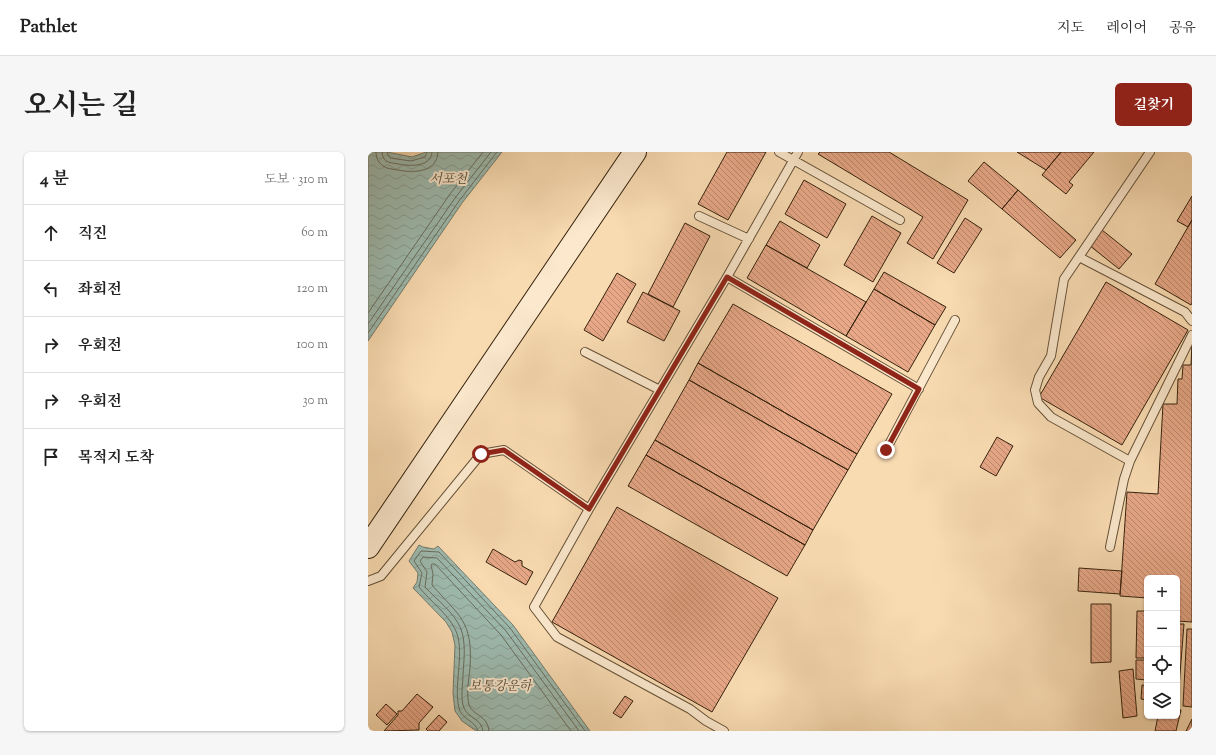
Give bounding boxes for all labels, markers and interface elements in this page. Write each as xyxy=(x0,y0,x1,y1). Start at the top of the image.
text: Pathlet xyxy=(20,14,77,41)
text: 지도 xyxy=(1057,19,1084,39)
text: 레이어 xyxy=(1106,19,1147,39)
text: 공유 xyxy=(1169,19,1196,39)
button: 길찾기 xyxy=(1115,83,1192,126)
text: 오시는 길 xyxy=(24,87,138,127)
text: 4 분 xyxy=(40,168,69,192)
text: 도보 · 310 m xyxy=(264,171,328,189)
water label: 서포천 xyxy=(429,171,468,189)
icon: ahead xyxy=(40,222,62,244)
text: 직진 xyxy=(78,224,107,245)
text: 60 m xyxy=(301,224,328,242)
icon: left xyxy=(40,278,62,300)
text: 좌회전 xyxy=(78,280,121,301)
text: 120 m xyxy=(297,280,328,298)
icon: right xyxy=(40,334,62,356)
text: 우회전 xyxy=(78,336,121,357)
text: 100 m xyxy=(296,336,328,354)
icon: right xyxy=(40,390,62,412)
text: 우회전 xyxy=(78,392,121,413)
text: 30 m xyxy=(302,392,328,410)
route end xyxy=(877,441,895,459)
route start xyxy=(472,445,490,463)
icon: arrive xyxy=(40,446,62,468)
text: 목적지 도착 xyxy=(78,448,154,469)
map controls xyxy=(1144,575,1180,719)
button: + xyxy=(1144,575,1180,611)
button: − xyxy=(1144,611,1180,647)
button: locate xyxy=(1144,647,1180,683)
water label: 보통강운하 xyxy=(469,678,533,696)
button: layers xyxy=(1144,683,1180,719)

